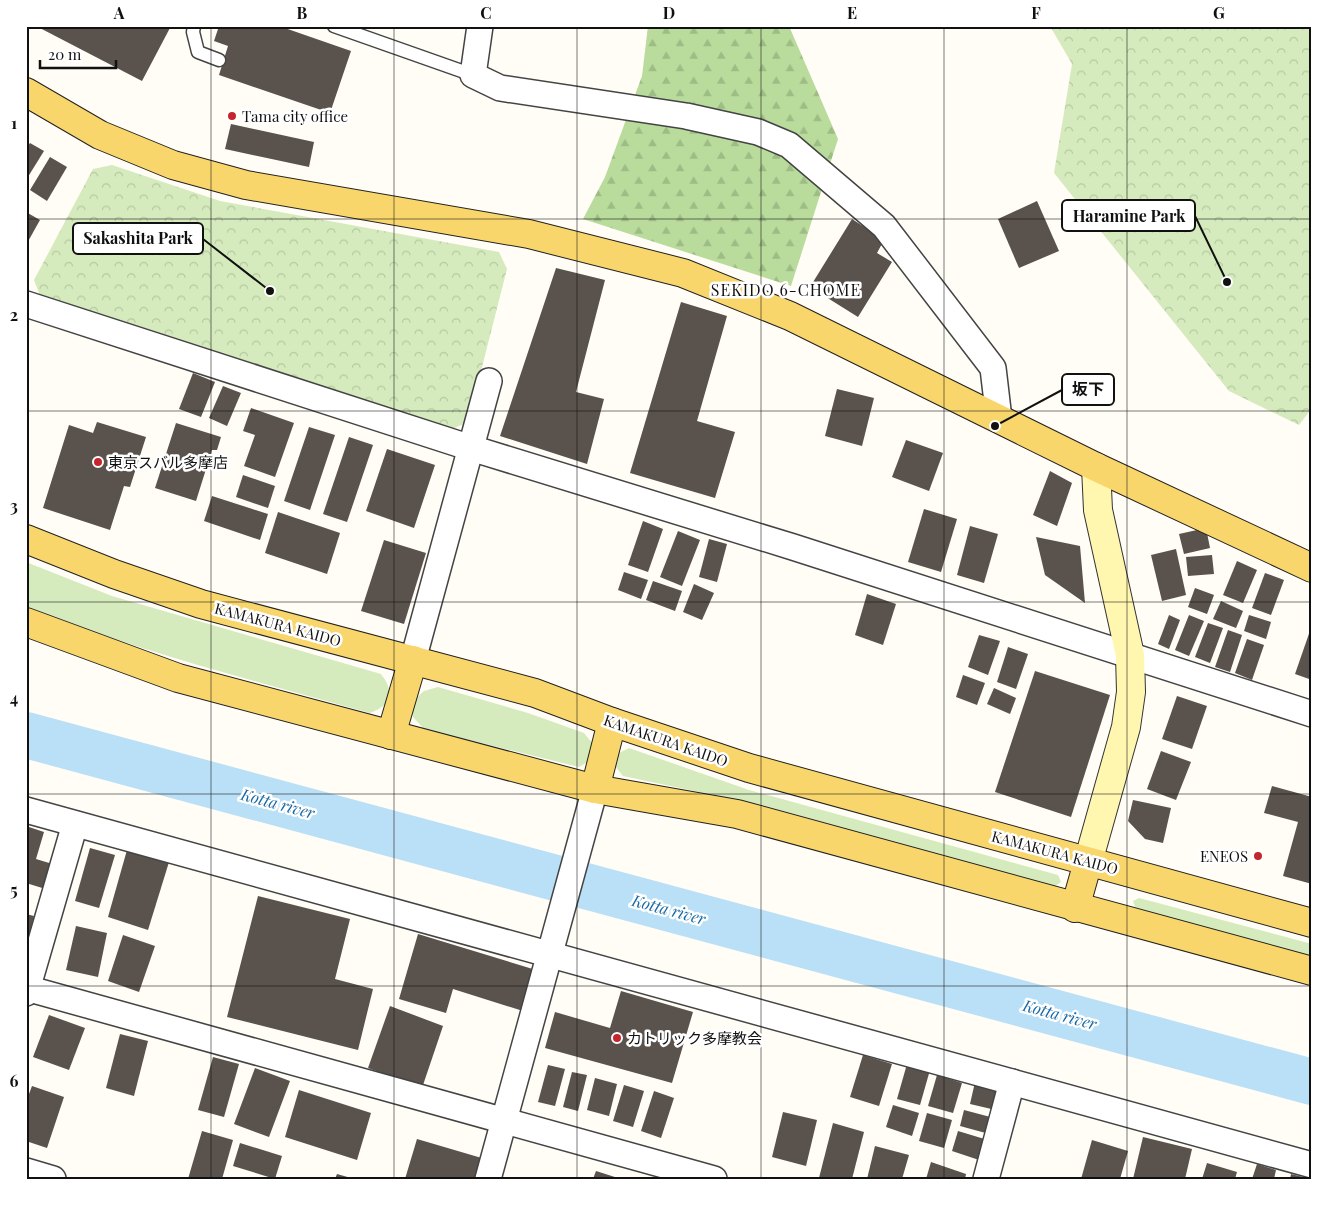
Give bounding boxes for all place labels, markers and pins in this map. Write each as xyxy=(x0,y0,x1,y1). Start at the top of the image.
place label: Tama city office xyxy=(242,106,348,126)
marker: Tama city office xyxy=(226,110,238,122)
callout: Haramine Park xyxy=(1062,200,1195,231)
callout: Sakashita Park xyxy=(73,223,203,254)
callout: 坂下 xyxy=(1062,374,1114,405)
place label: 東京スバル多摩店 xyxy=(108,452,228,472)
marker: 東京スバル多摩店 xyxy=(92,456,104,468)
place label: ENEOS xyxy=(1200,846,1248,866)
marker: ENEOS xyxy=(1252,850,1264,862)
place label: カトリック多摩教会 xyxy=(627,1028,762,1048)
marker: カトリック多摩教会 xyxy=(611,1032,623,1044)

